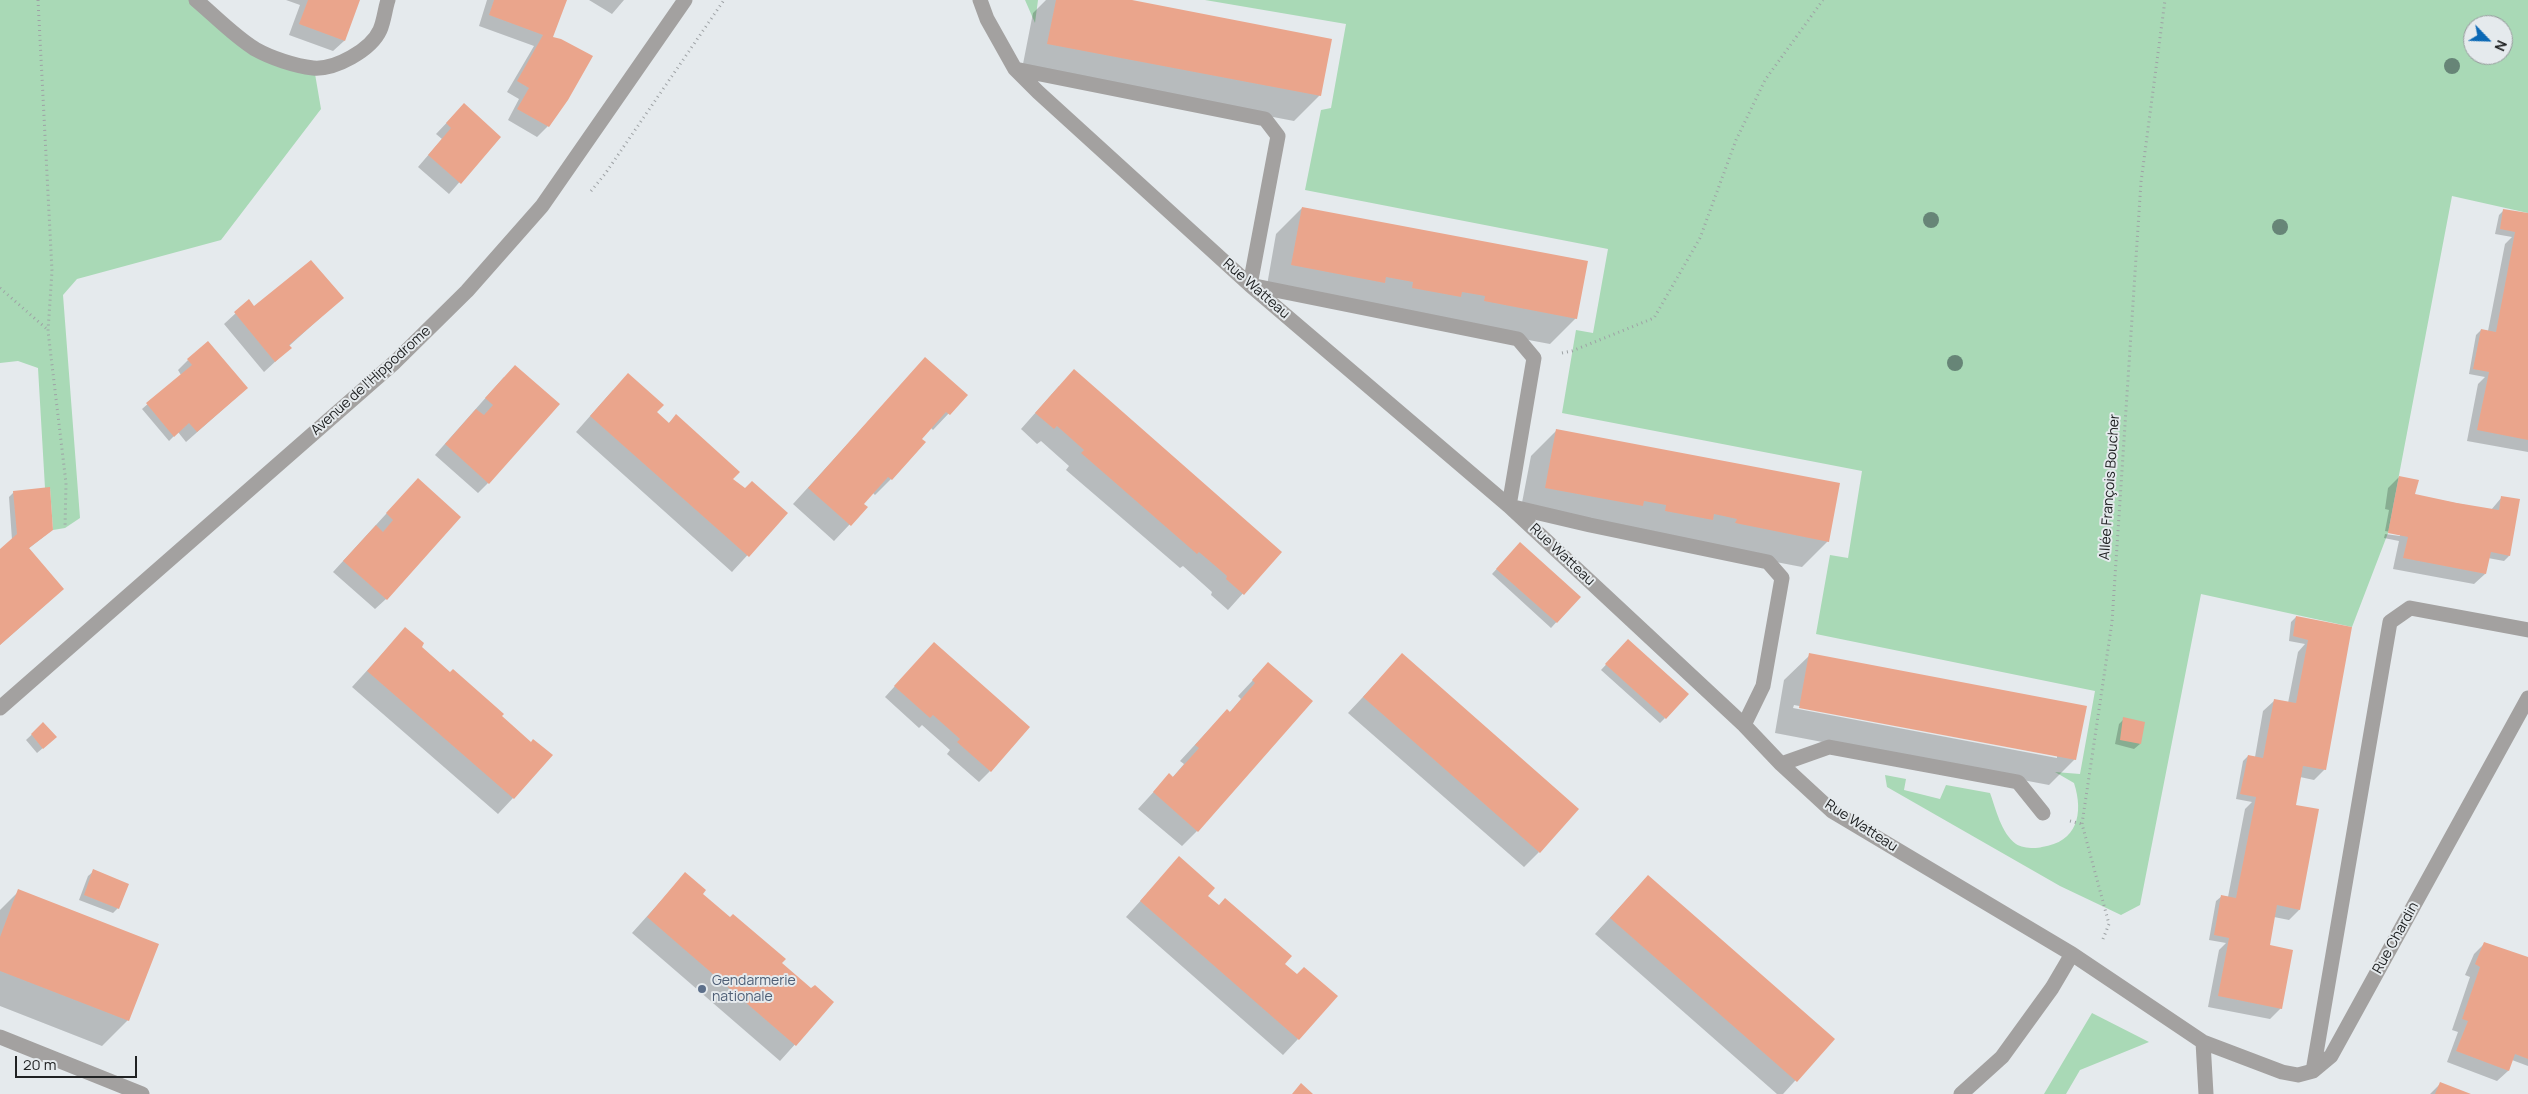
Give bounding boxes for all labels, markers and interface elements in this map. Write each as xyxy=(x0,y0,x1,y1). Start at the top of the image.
north arrow xyxy=(2463,15,2513,65)
text: N xyxy=(2491,37,2512,54)
street label: Rue Watteau xyxy=(1219,255,1293,323)
street label: Avenue de l'Hippodrome xyxy=(308,323,434,439)
street label: Allée François Boucher xyxy=(2097,414,2123,560)
street label: Rue Watteau xyxy=(1526,521,1598,589)
street label: Rue Watteau xyxy=(1822,796,1900,856)
street label: Rue Chardin xyxy=(2369,899,2423,977)
place label: Gendarmerie nationale xyxy=(712,973,796,1006)
marker: Gendarmerie nationale xyxy=(696,983,708,995)
scale bar xyxy=(18,1046,140,1078)
text: 20 m xyxy=(23,1054,56,1075)

